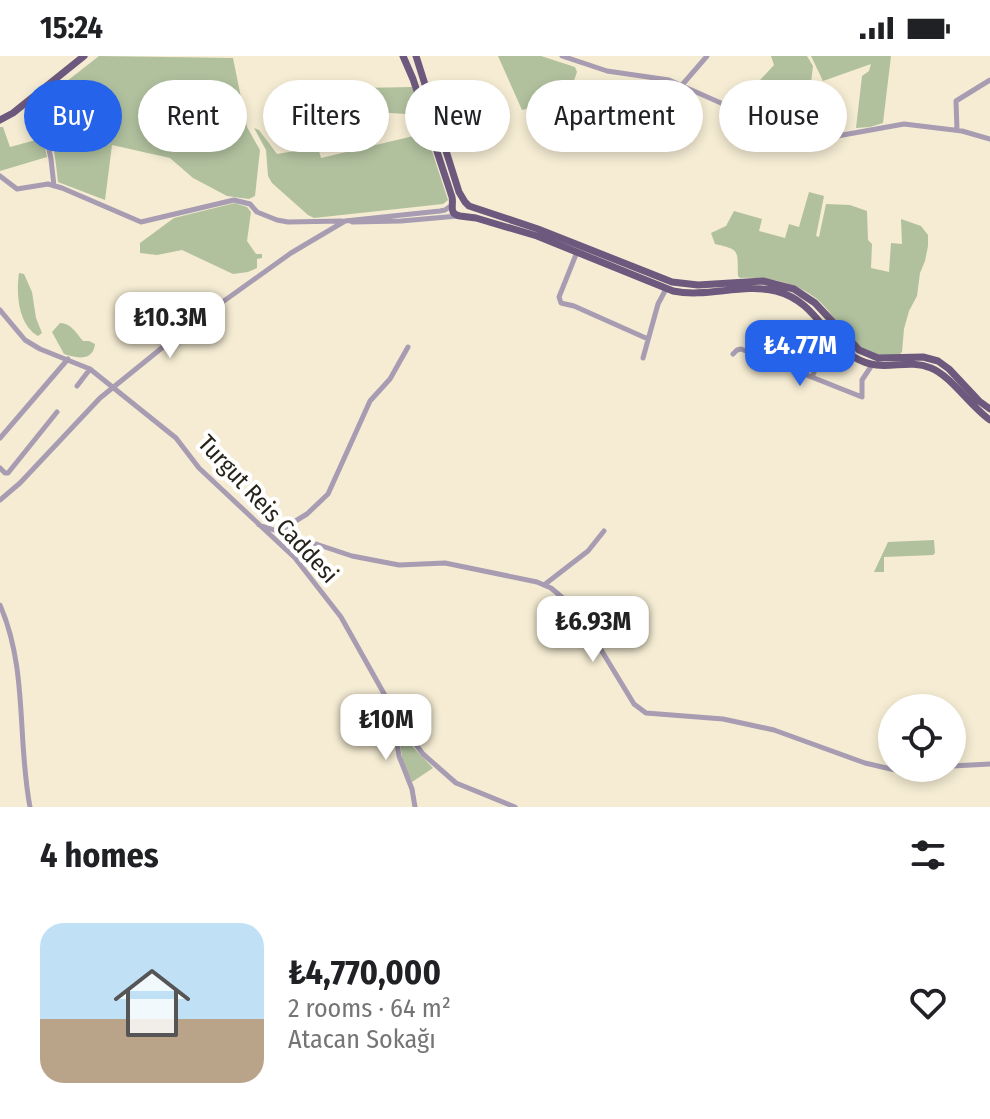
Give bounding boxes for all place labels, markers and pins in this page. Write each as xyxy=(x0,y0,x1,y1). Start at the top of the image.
pin: ₺10.3M xyxy=(105,292,235,360)
pin: ₺4.77M xyxy=(735,320,865,388)
pin: ₺6.93M xyxy=(528,596,658,664)
pin: ₺10M xyxy=(339,694,433,762)

